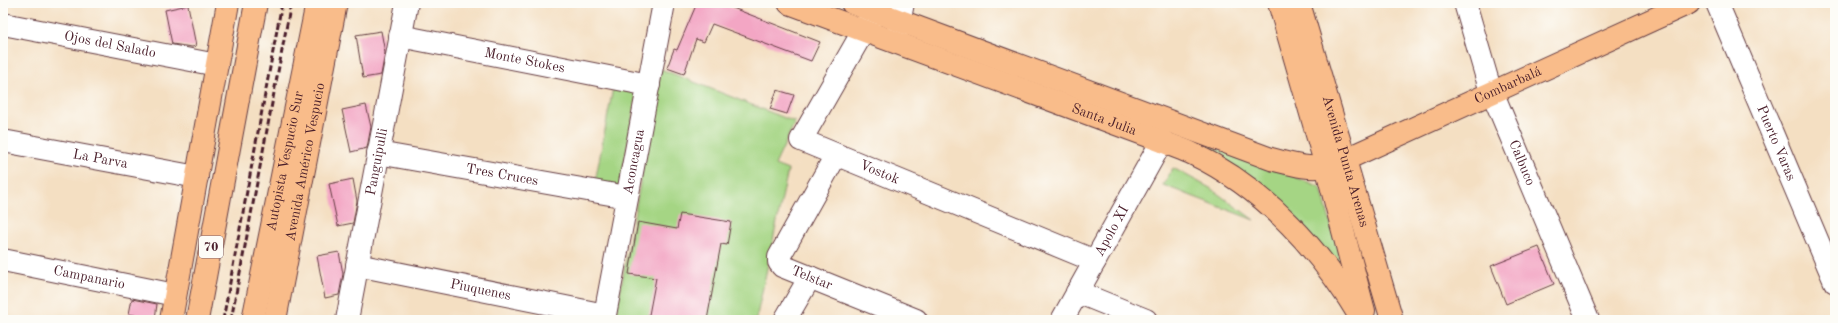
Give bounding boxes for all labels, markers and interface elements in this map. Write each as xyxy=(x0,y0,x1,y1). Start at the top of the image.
street label: Ojos del Salado xyxy=(63,29,157,60)
street label: Monte Stokes xyxy=(483,46,566,75)
street label: Combarbalá xyxy=(1472,64,1544,107)
street label: Avenida Américo Vespucio xyxy=(283,82,328,242)
street label: Autopista Vespucio Sur xyxy=(264,90,306,232)
street label: Avenida Punta Arenas xyxy=(1320,94,1371,229)
street label: Santa Julia xyxy=(1070,101,1139,138)
street label: Puerto Varas xyxy=(1754,103,1798,183)
street label: Panguipulli xyxy=(364,127,390,197)
street label: Aconcagua xyxy=(621,128,647,196)
street label: Calbuco xyxy=(1506,138,1538,188)
street label: La Parva xyxy=(72,147,129,171)
street label: Vostok xyxy=(858,158,901,187)
street label: Tres Cruces xyxy=(465,162,539,188)
street label: Apolo XI xyxy=(1092,203,1131,259)
road number: 70 xyxy=(199,236,223,258)
street label: Campanario xyxy=(52,263,126,292)
street label: Telstar xyxy=(789,264,835,293)
street label: Piuquenes xyxy=(449,277,512,303)

